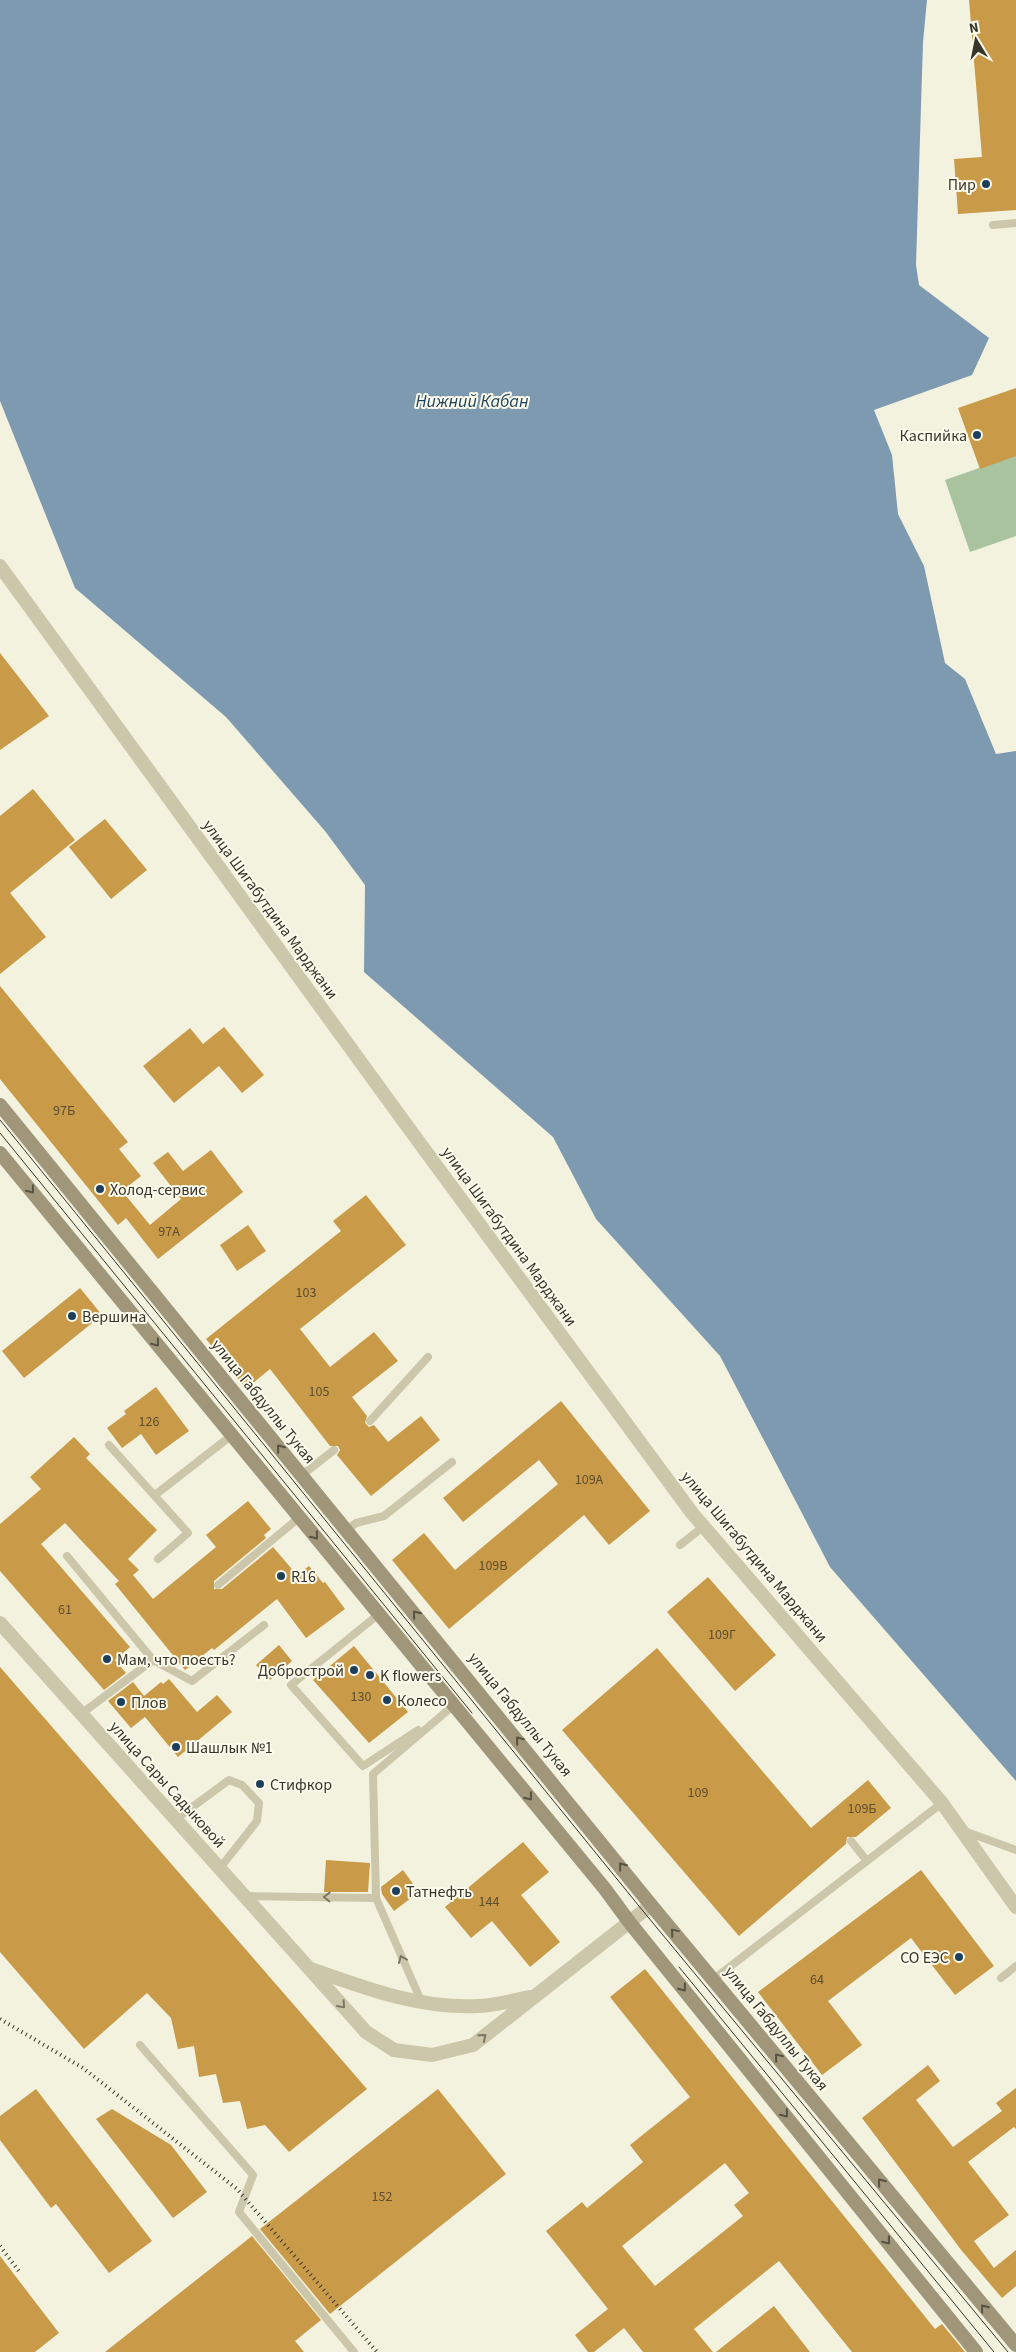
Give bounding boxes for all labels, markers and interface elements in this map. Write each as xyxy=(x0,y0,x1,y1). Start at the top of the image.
north arrow xyxy=(951,15,1001,65)
text: N xyxy=(968,18,980,39)
place label: Пир xyxy=(948,174,976,196)
marker: Пир xyxy=(980,178,992,190)
water label: Нижний Кабан xyxy=(415,389,529,414)
place label: Каспийка xyxy=(900,425,967,447)
marker: Каспийка xyxy=(971,429,983,441)
street label: улица Шигабутдина Марджани xyxy=(197,815,343,1004)
house number: 97Б xyxy=(53,1101,75,1121)
street label: улица Шигабутдина Марджани xyxy=(436,1142,582,1331)
place label: Холод-сервис xyxy=(110,1179,206,1201)
marker: Холод-сервис xyxy=(94,1183,106,1195)
one-way arrow xyxy=(25,1184,34,1193)
house number: 97А xyxy=(158,1222,180,1242)
house number: 103 xyxy=(296,1283,316,1303)
place label: Вершина xyxy=(82,1306,146,1328)
marker: Вершина xyxy=(66,1310,78,1322)
street label: улица Габдуллы Тукая xyxy=(206,1335,320,1469)
one-way arrow xyxy=(151,1337,159,1346)
house number: 105 xyxy=(309,1382,329,1402)
house number: 126 xyxy=(139,1412,159,1432)
one-way arrow xyxy=(277,1444,286,1453)
street label: улица Шигабутдина Марджани xyxy=(676,1466,832,1647)
house number: 109А xyxy=(575,1470,604,1490)
one-way arrow xyxy=(310,1530,318,1539)
house number: 109В xyxy=(478,1556,508,1576)
place label: R16 xyxy=(291,1566,316,1588)
marker: R16 xyxy=(275,1570,287,1582)
house number: 61 xyxy=(58,1600,72,1620)
one-way arrow xyxy=(414,1611,422,1620)
house number: 109Г xyxy=(708,1625,736,1645)
street label: улица Габдуллы Тукая xyxy=(463,1648,577,1782)
place label: Мам, что поесть? xyxy=(117,1649,236,1671)
marker: Мам, что поесть? xyxy=(101,1653,113,1665)
place label: Добрострой xyxy=(258,1660,344,1682)
marker: Добрострой xyxy=(348,1664,360,1676)
place label: K flowers xyxy=(380,1665,442,1687)
marker: K flowers xyxy=(364,1669,376,1681)
house number: 130 xyxy=(351,1687,371,1707)
place label: Колесо xyxy=(397,1690,447,1712)
place label: Плов xyxy=(131,1692,167,1714)
marker: Колесо xyxy=(381,1694,393,1706)
marker: Плов xyxy=(115,1696,127,1708)
street label: улица Сары Садыковой xyxy=(104,1716,230,1853)
place label: Шашлык №1 xyxy=(186,1737,273,1759)
one-way arrow xyxy=(516,1737,524,1746)
marker: Шашлык №1 xyxy=(170,1741,182,1753)
place label: Стифкор xyxy=(270,1774,332,1796)
marker: Стифкор xyxy=(254,1778,266,1790)
house number: 109 xyxy=(688,1783,708,1803)
one-way arrow xyxy=(524,1791,533,1800)
house number: 109Б xyxy=(848,1799,877,1819)
one-way arrow xyxy=(619,1863,627,1872)
place label: Татнефть xyxy=(406,1881,472,1903)
marker: Татнефть xyxy=(390,1885,402,1897)
one-way arrow xyxy=(323,1892,331,1902)
house number: 144 xyxy=(479,1892,499,1912)
one-way arrow xyxy=(671,1928,680,1937)
place label: СО ЕЭС xyxy=(900,1947,949,1969)
marker: СО ЕЭС xyxy=(953,1951,965,1963)
one-way arrow xyxy=(398,1955,409,1964)
street label: улица Габдуллы Тукая xyxy=(719,1962,833,2096)
house number: 64 xyxy=(810,1970,824,1990)
one-way arrow xyxy=(677,1982,685,1991)
one-way arrow xyxy=(337,2000,346,2009)
one-way arrow xyxy=(477,2035,486,2043)
one-way arrow xyxy=(775,2053,784,2062)
one-way arrow xyxy=(779,2109,788,2118)
one-way arrow xyxy=(879,2179,887,2188)
house number: 152 xyxy=(372,2187,392,2207)
one-way arrow xyxy=(881,2235,889,2244)
one-way arrow xyxy=(981,2304,990,2313)

